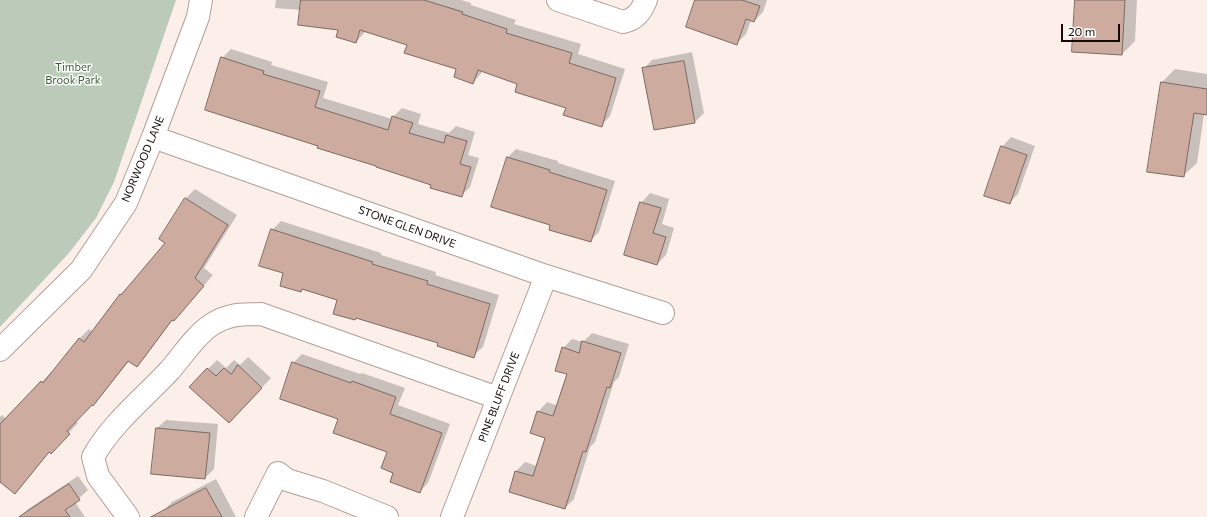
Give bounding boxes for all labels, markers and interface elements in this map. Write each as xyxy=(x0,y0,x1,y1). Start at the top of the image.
scale bar xyxy=(1063,16,1122,42)
text: 20 m xyxy=(1068,24,1095,38)
park label: Timber Brook Park xyxy=(45,60,101,86)
street label: NORWOOD LANE xyxy=(119,114,167,204)
street label: STONE GLEN DRIVE xyxy=(356,203,458,251)
street label: PINE BLUFF DRIVE xyxy=(476,350,522,444)

